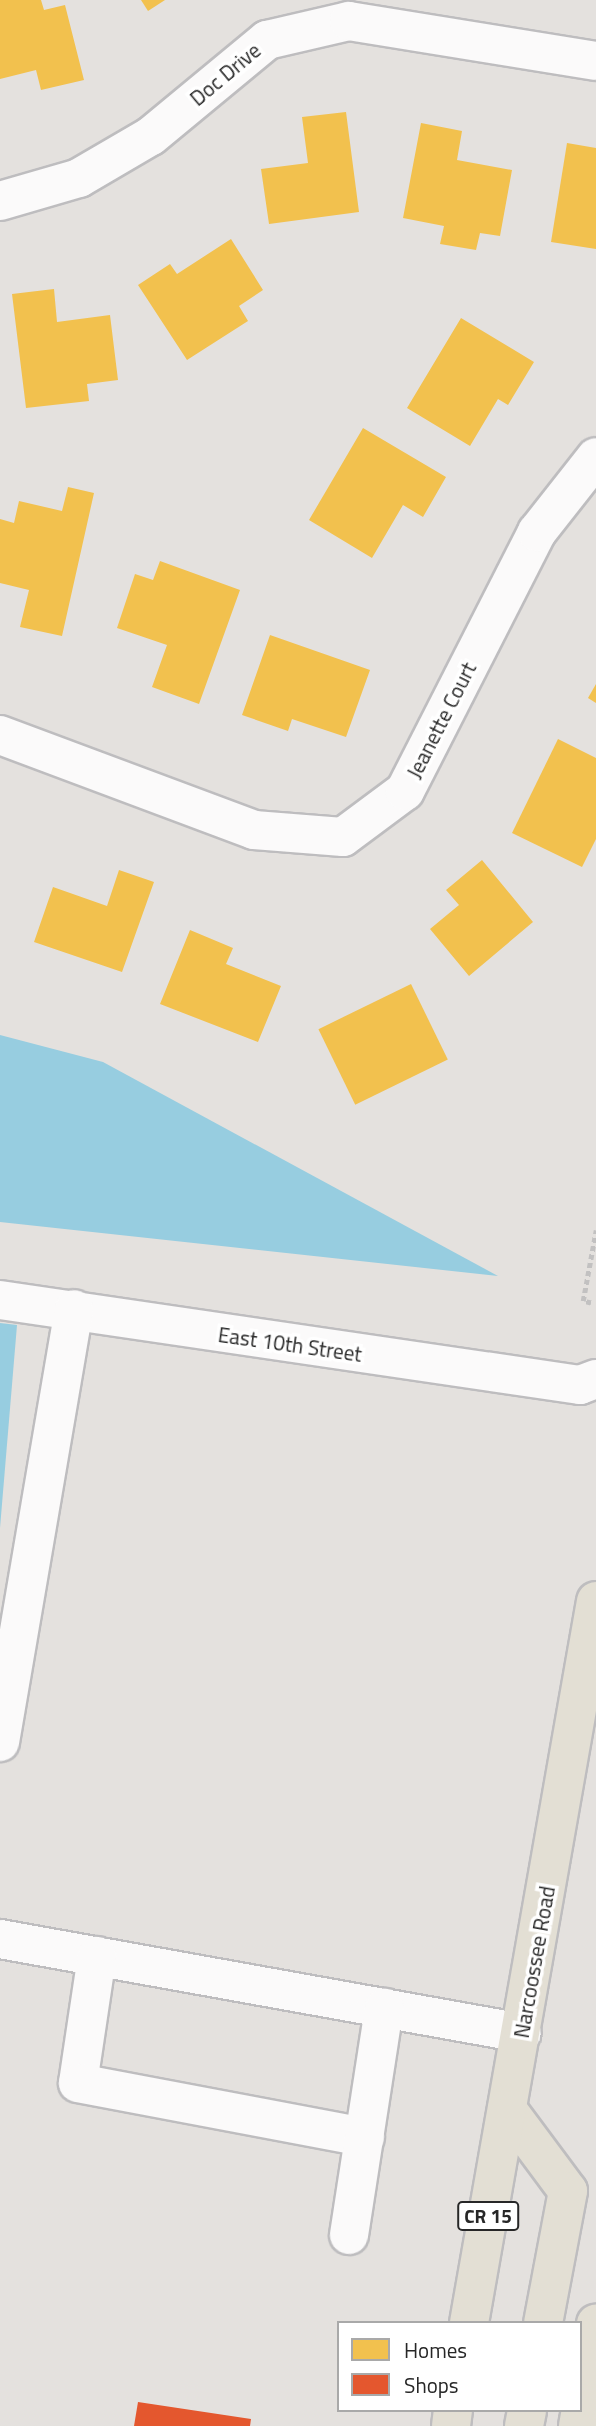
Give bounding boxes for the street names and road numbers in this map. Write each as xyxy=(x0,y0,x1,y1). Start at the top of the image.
street label: Doc Drive xyxy=(185,37,265,111)
street label: Jeanette Court xyxy=(401,658,481,782)
street label: East 10th Street xyxy=(217,1321,363,1367)
street label: Narcoossee Road xyxy=(508,1884,560,2040)
road number: CR 15 xyxy=(456,2200,520,2232)

